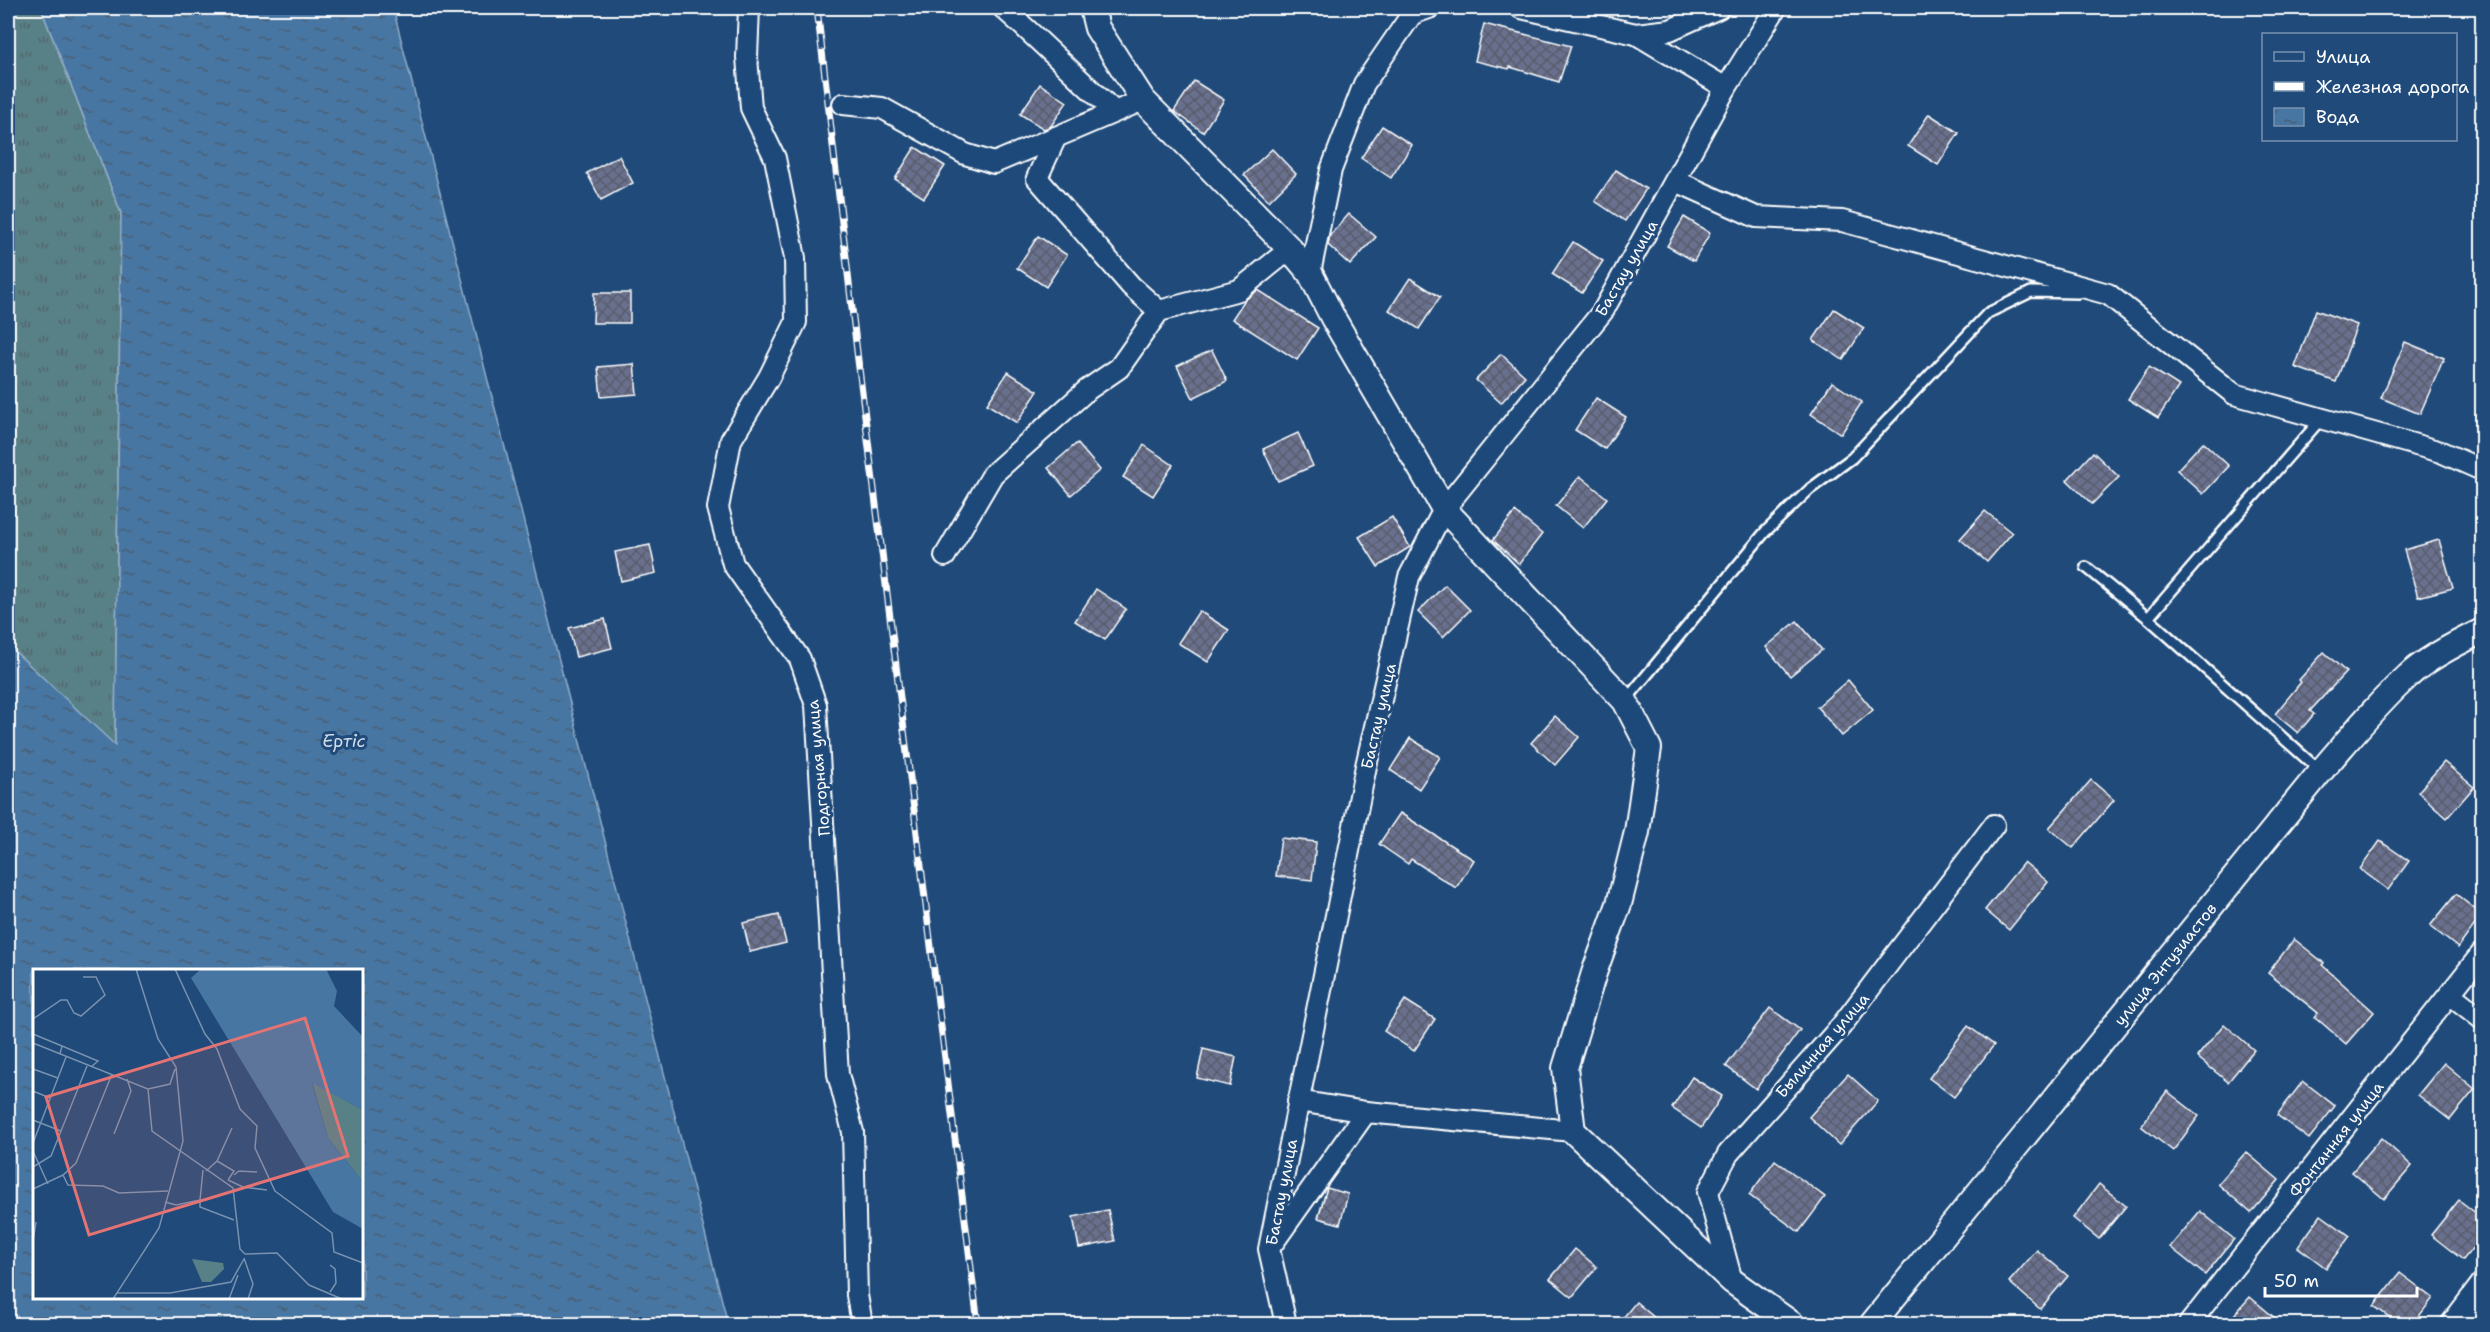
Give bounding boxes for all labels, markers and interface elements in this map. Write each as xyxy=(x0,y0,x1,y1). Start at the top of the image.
legend xyxy=(2262,33,2457,141)
text: Улица xyxy=(2316,45,2370,69)
text: Железная дорога xyxy=(2316,75,2469,99)
text: Вода xyxy=(2316,105,2359,129)
street label: Бастау улица xyxy=(1590,216,1663,320)
street label: Бастау улица xyxy=(1356,661,1401,771)
street label: Подгорная улица xyxy=(802,699,835,837)
water label: Ертіс xyxy=(322,729,366,753)
street label: улица Энтузиастов xyxy=(2109,899,2221,1030)
inset map xyxy=(33,969,363,1299)
street label: Былинная улица xyxy=(1771,988,1874,1102)
street label: Фонтанная улица xyxy=(2284,1077,2388,1202)
street label: Бастау улица xyxy=(1261,1137,1302,1247)
scale bar xyxy=(2265,1260,2416,1298)
text: 50 m xyxy=(2274,1269,2319,1293)

